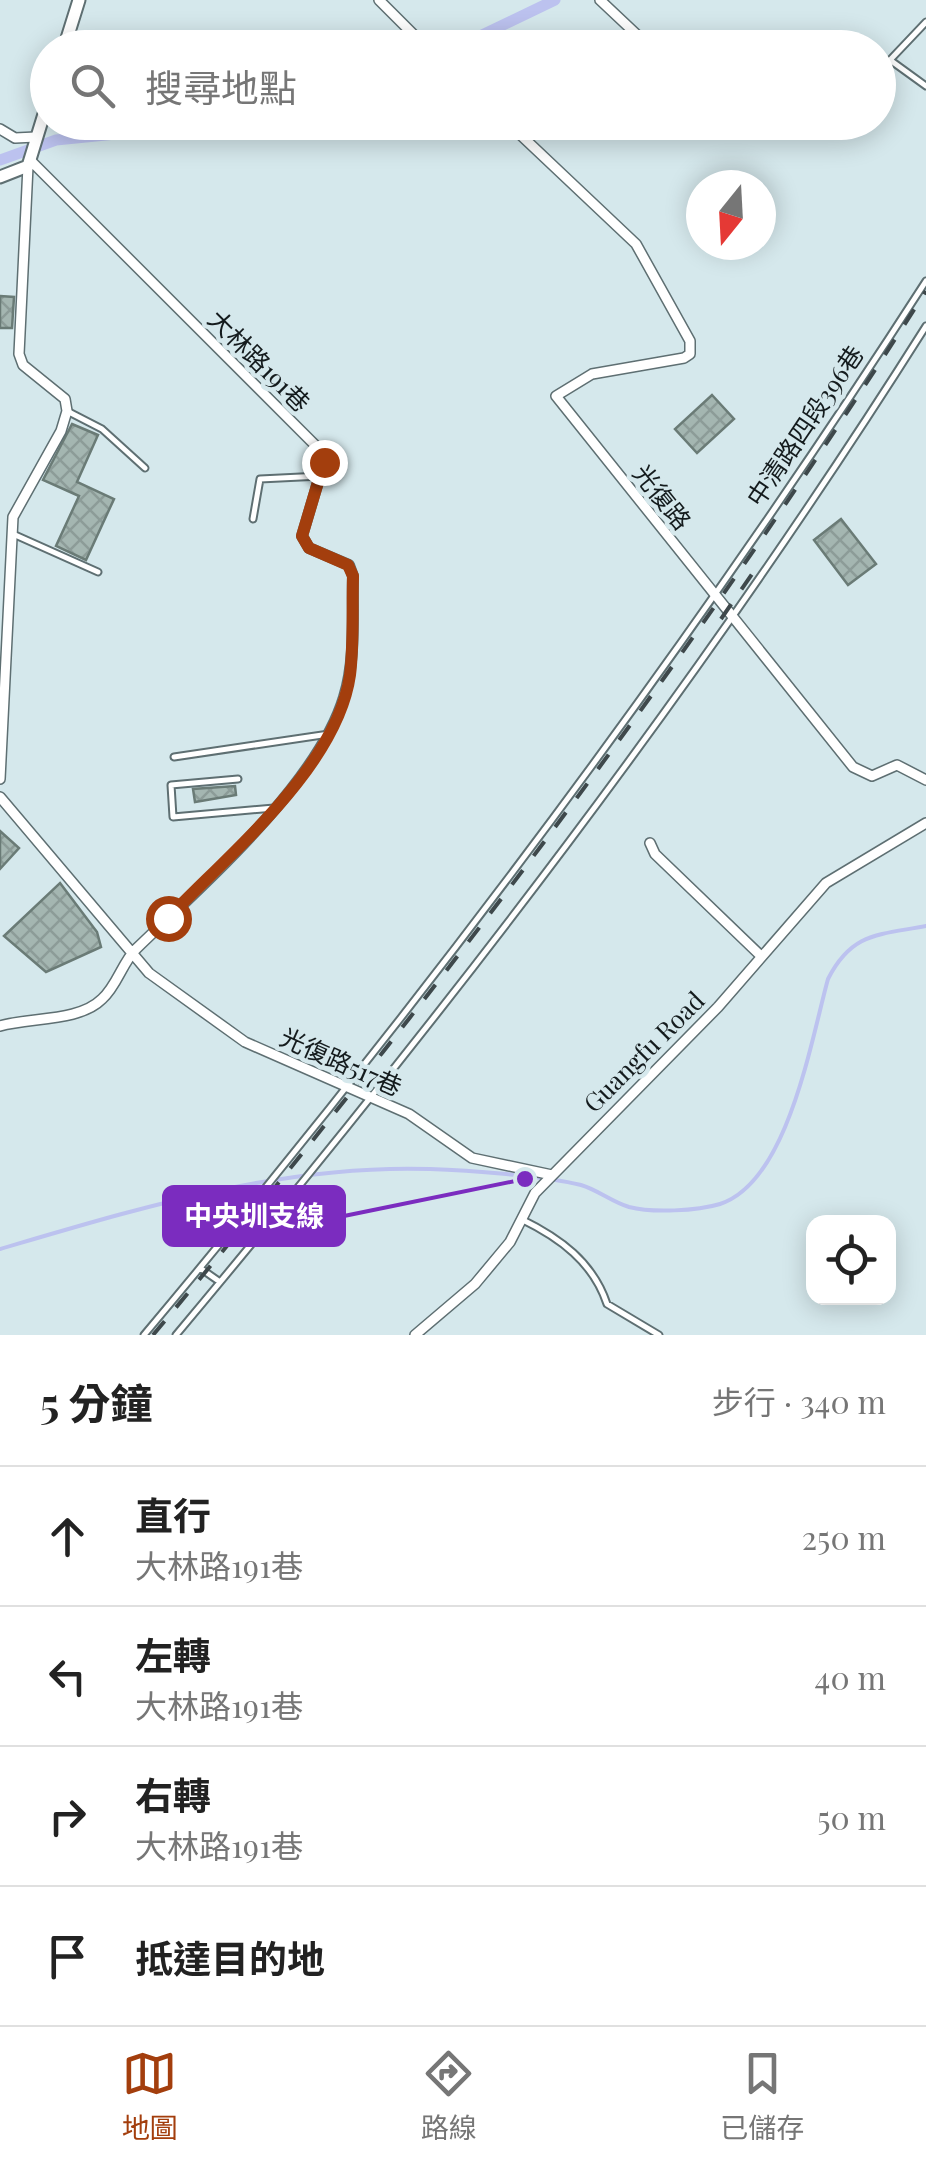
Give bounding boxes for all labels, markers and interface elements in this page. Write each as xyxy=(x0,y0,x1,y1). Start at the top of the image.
search box xyxy=(30,30,896,140)
icon: search xyxy=(65,58,120,113)
text: 搜尋地點 xyxy=(145,61,297,112)
north arrow xyxy=(686,170,776,260)
street label: 大林路191巷 xyxy=(202,302,318,418)
street label: 中清路四段396巷 xyxy=(738,338,870,512)
route end xyxy=(302,440,348,486)
street label: 光復路 xyxy=(627,457,700,536)
route start xyxy=(146,896,192,942)
street label: Guangfu Road xyxy=(575,983,711,1119)
street label: 光復路517巷 xyxy=(276,1019,408,1102)
callout: 中央圳支線 xyxy=(164,1187,344,1245)
text: 中央圳支線 xyxy=(184,1196,324,1233)
map controls xyxy=(806,1215,896,1305)
button: locate xyxy=(806,1215,896,1305)
text: 5 分鐘 xyxy=(40,1374,152,1430)
text: 步行 · 340 m xyxy=(712,1379,886,1422)
text: 直行 xyxy=(135,1489,211,1540)
icon: ahead xyxy=(40,1509,95,1564)
text: 250 m xyxy=(802,1515,886,1558)
text: 大林路191巷 xyxy=(135,1543,303,1586)
text: 左轉 xyxy=(135,1629,211,1680)
icon: left xyxy=(40,1649,95,1704)
text: 40 m xyxy=(815,1655,886,1698)
text: 大林路191巷 xyxy=(135,1683,303,1726)
text: 右轉 xyxy=(135,1769,211,1820)
icon: right xyxy=(40,1789,95,1844)
text: 50 m xyxy=(817,1795,886,1838)
text: 大林路191巷 xyxy=(135,1823,303,1866)
icon: arrive xyxy=(40,1929,95,1984)
text: 抵達目的地 xyxy=(135,1932,325,1983)
tab: 地圖 xyxy=(122,2046,178,2146)
tab: 路線 xyxy=(421,2046,477,2146)
tab: 已儲存 xyxy=(720,2046,804,2146)

